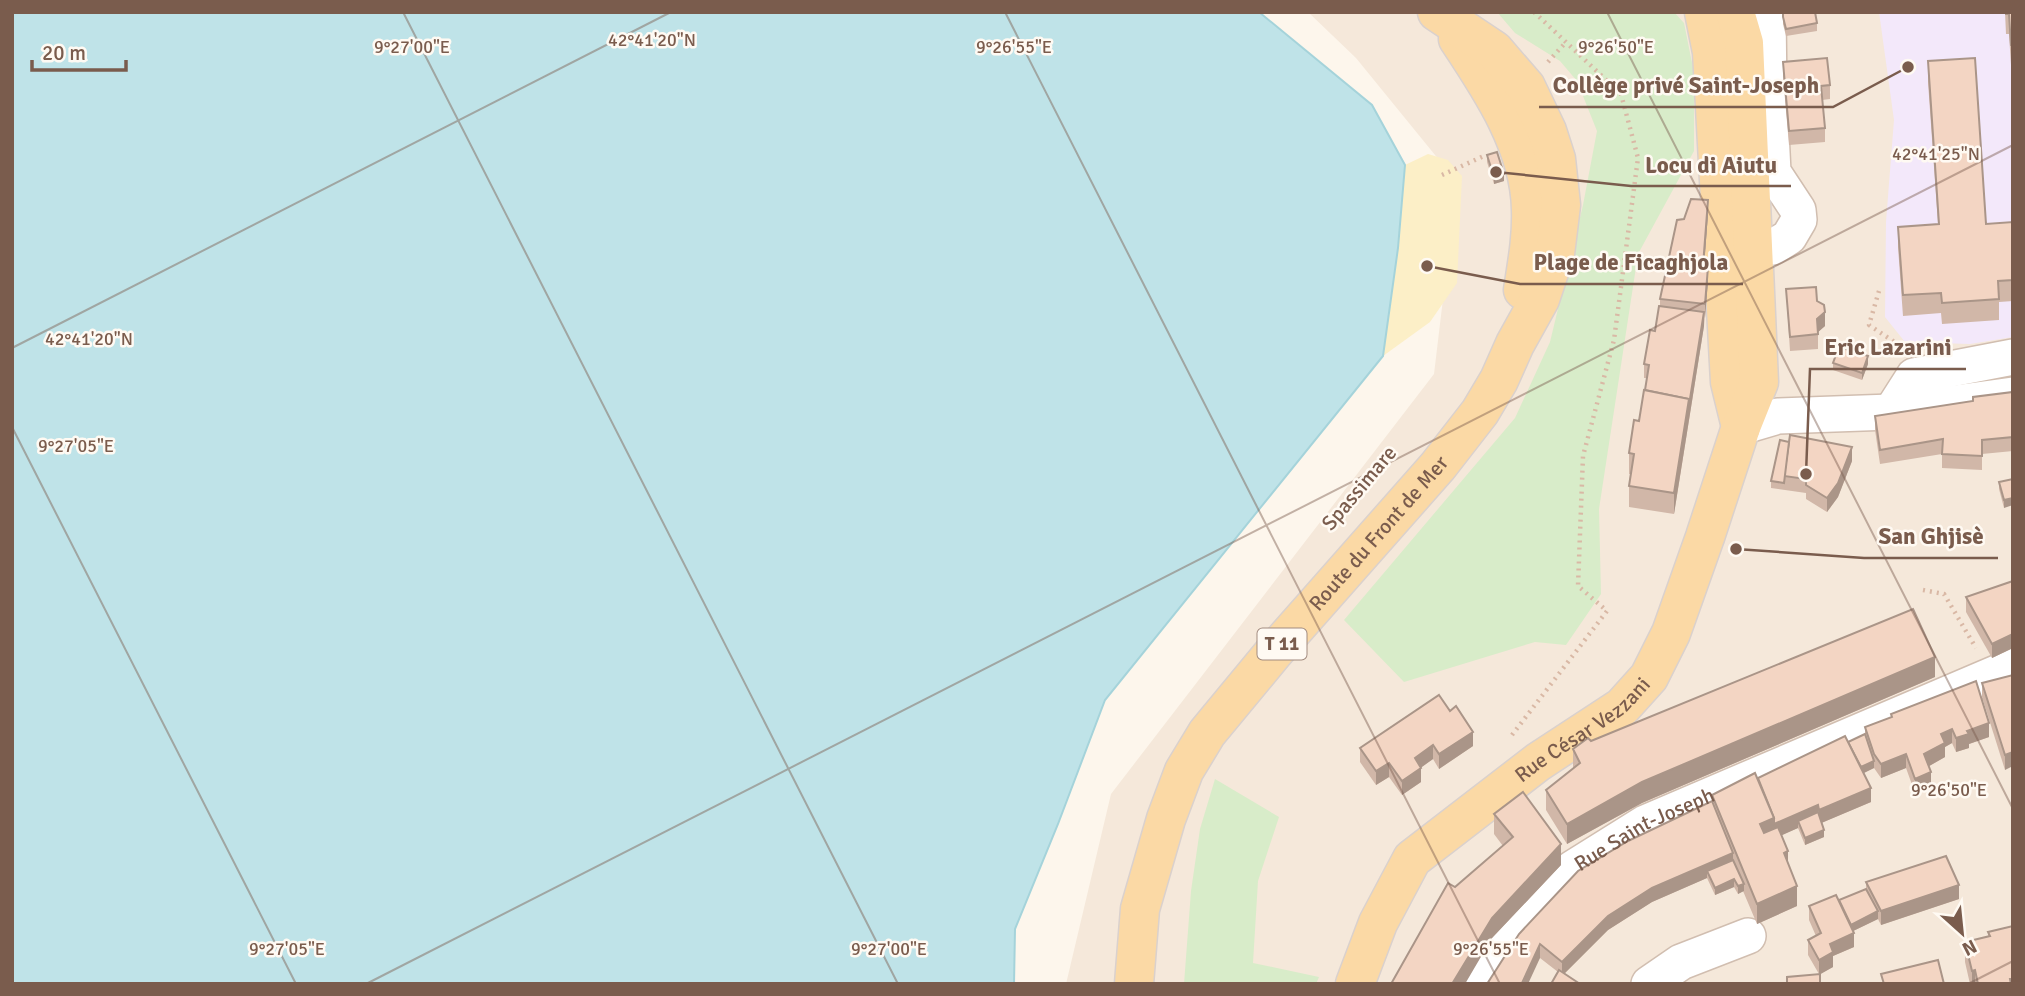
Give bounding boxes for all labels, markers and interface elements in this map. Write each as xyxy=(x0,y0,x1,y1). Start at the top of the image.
scale bar xyxy=(32,28,126,72)
text: 42°41'20"N xyxy=(608,29,696,51)
text: 9°27'00"E xyxy=(374,36,450,58)
text: 9°26'55"E xyxy=(976,36,1052,58)
text: 9°26'50"E xyxy=(1578,36,1654,58)
text: 20 m xyxy=(42,40,86,66)
callout: Collège privé Saint-Joseph xyxy=(1539,63,1833,107)
text: Collège privé Saint-Joseph xyxy=(1553,71,1819,100)
callout: Locu di Aiutu xyxy=(1631,142,1791,186)
text: 42°41'25"N xyxy=(1892,143,1980,165)
text: Locu di Aiutu xyxy=(1645,151,1777,180)
callout: Plage de Ficaghjola xyxy=(1520,240,1743,284)
text: Plage de Ficaghjola xyxy=(1534,248,1729,277)
callout: Eric Lazarini xyxy=(1810,325,1966,369)
text: 42°41'20"N xyxy=(45,328,133,350)
text: Eric Lazarini xyxy=(1824,333,1952,362)
text: 9°27'05"E xyxy=(38,435,114,457)
street label: Spassimare xyxy=(1316,440,1402,536)
street label: Route du Front de Mer xyxy=(1303,450,1454,616)
callout: San Ghjisè xyxy=(1864,514,1998,558)
text: San Ghjisè xyxy=(1878,522,1984,551)
road number: T 11 xyxy=(1258,628,1306,660)
street label: Rue César Vezzani xyxy=(1510,672,1656,788)
text: 9°26'50"E xyxy=(1911,779,1987,801)
street label: Rue Saint-Joseph xyxy=(1570,782,1718,877)
north arrow xyxy=(1927,898,1997,968)
text: N xyxy=(1958,934,1981,961)
text: 9°27'05"E xyxy=(249,938,325,960)
text: 9°27'00"E xyxy=(851,938,927,960)
text: 9°26'55"E xyxy=(1453,938,1529,960)

